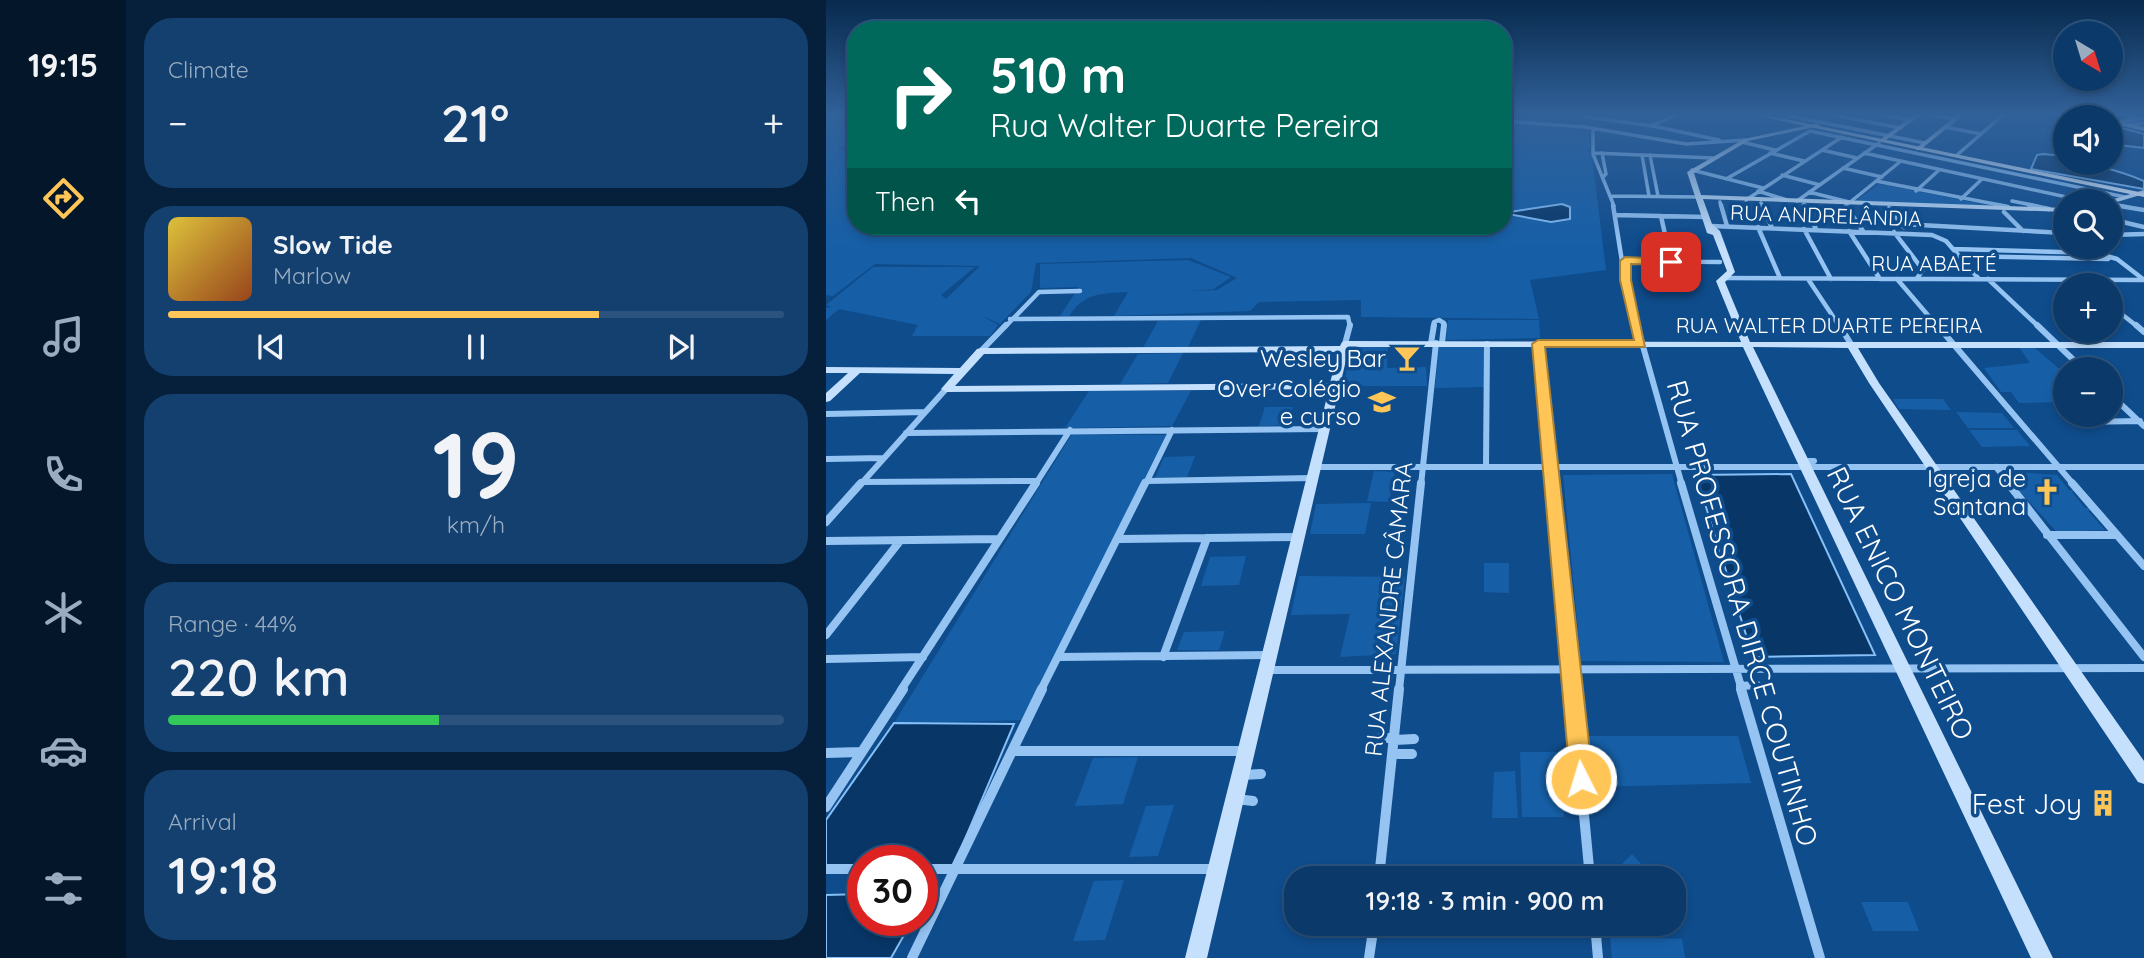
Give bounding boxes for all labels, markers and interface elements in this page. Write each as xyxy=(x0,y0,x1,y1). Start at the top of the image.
north arrow xyxy=(2053,21,2123,91)
map controls xyxy=(2053,21,2123,427)
text: 510 m xyxy=(990,44,1126,105)
text: 19:15 xyxy=(28,45,98,85)
icon: right xyxy=(875,49,966,140)
text: Climate xyxy=(168,55,249,84)
text: 21° xyxy=(441,90,509,155)
text: − xyxy=(168,99,188,147)
text: + xyxy=(763,99,784,147)
text: Rua Walter Duarte Pereira xyxy=(990,105,1380,145)
button: sound xyxy=(2053,105,2123,175)
icon: directions xyxy=(39,174,88,223)
icon: left xyxy=(949,182,987,220)
text: Then xyxy=(875,185,935,218)
button: search xyxy=(2053,189,2123,259)
street label: RUA ANDRELÂNDIA xyxy=(1730,199,1922,231)
text: Slow Tide xyxy=(273,228,393,261)
pin xyxy=(1641,232,1701,292)
icon: arrive xyxy=(1652,243,1690,281)
street label: RUA ABAETÉ xyxy=(1871,250,1997,276)
text: Marlow xyxy=(273,261,351,290)
button: + xyxy=(2053,273,2123,343)
icon: music xyxy=(39,312,88,361)
street label: RUA WALTER DUARTE PEREIRA xyxy=(1676,312,1982,338)
icon: previous xyxy=(252,328,290,366)
icon: pause xyxy=(457,328,495,366)
icon: next xyxy=(662,328,700,366)
place label: Wesley Bar xyxy=(1260,343,1386,373)
bar icon: Wesley Bar xyxy=(1392,343,1422,373)
button: − xyxy=(2053,357,2123,427)
place label: Over Colégio e curso xyxy=(1217,373,1361,431)
street label: RUA PROFESSORA DIRCE COUTINHO xyxy=(1660,376,1826,850)
school or university icon: Over Colégio e curso xyxy=(1367,387,1397,417)
text: 19 xyxy=(432,407,520,521)
icon: phone xyxy=(39,450,88,499)
street label: RUA ALEXANDRE CÂMARA xyxy=(1358,460,1418,758)
street label: RUA ENICO MONTEIRO xyxy=(1820,461,1982,745)
place label: Igreja de Santana xyxy=(1927,463,2026,521)
church icon: Igreja de Santana xyxy=(2032,477,2062,507)
text: km/h xyxy=(447,510,505,539)
icon: climate xyxy=(39,588,88,637)
text: Range · 44% xyxy=(168,609,297,638)
text: 220 km xyxy=(168,644,350,709)
icon: car xyxy=(39,726,88,775)
position arrow xyxy=(1544,742,1618,816)
place label: Fest Joy xyxy=(1972,786,2082,821)
building icon: Fest Joy xyxy=(2088,788,2118,818)
text: Arrival xyxy=(168,807,237,836)
text: 19:18 xyxy=(168,842,278,907)
speed limit sign: 30 xyxy=(847,845,938,936)
icon: filters xyxy=(39,864,88,913)
text: 19:18 · 3 min · 900 m xyxy=(1366,884,1604,917)

